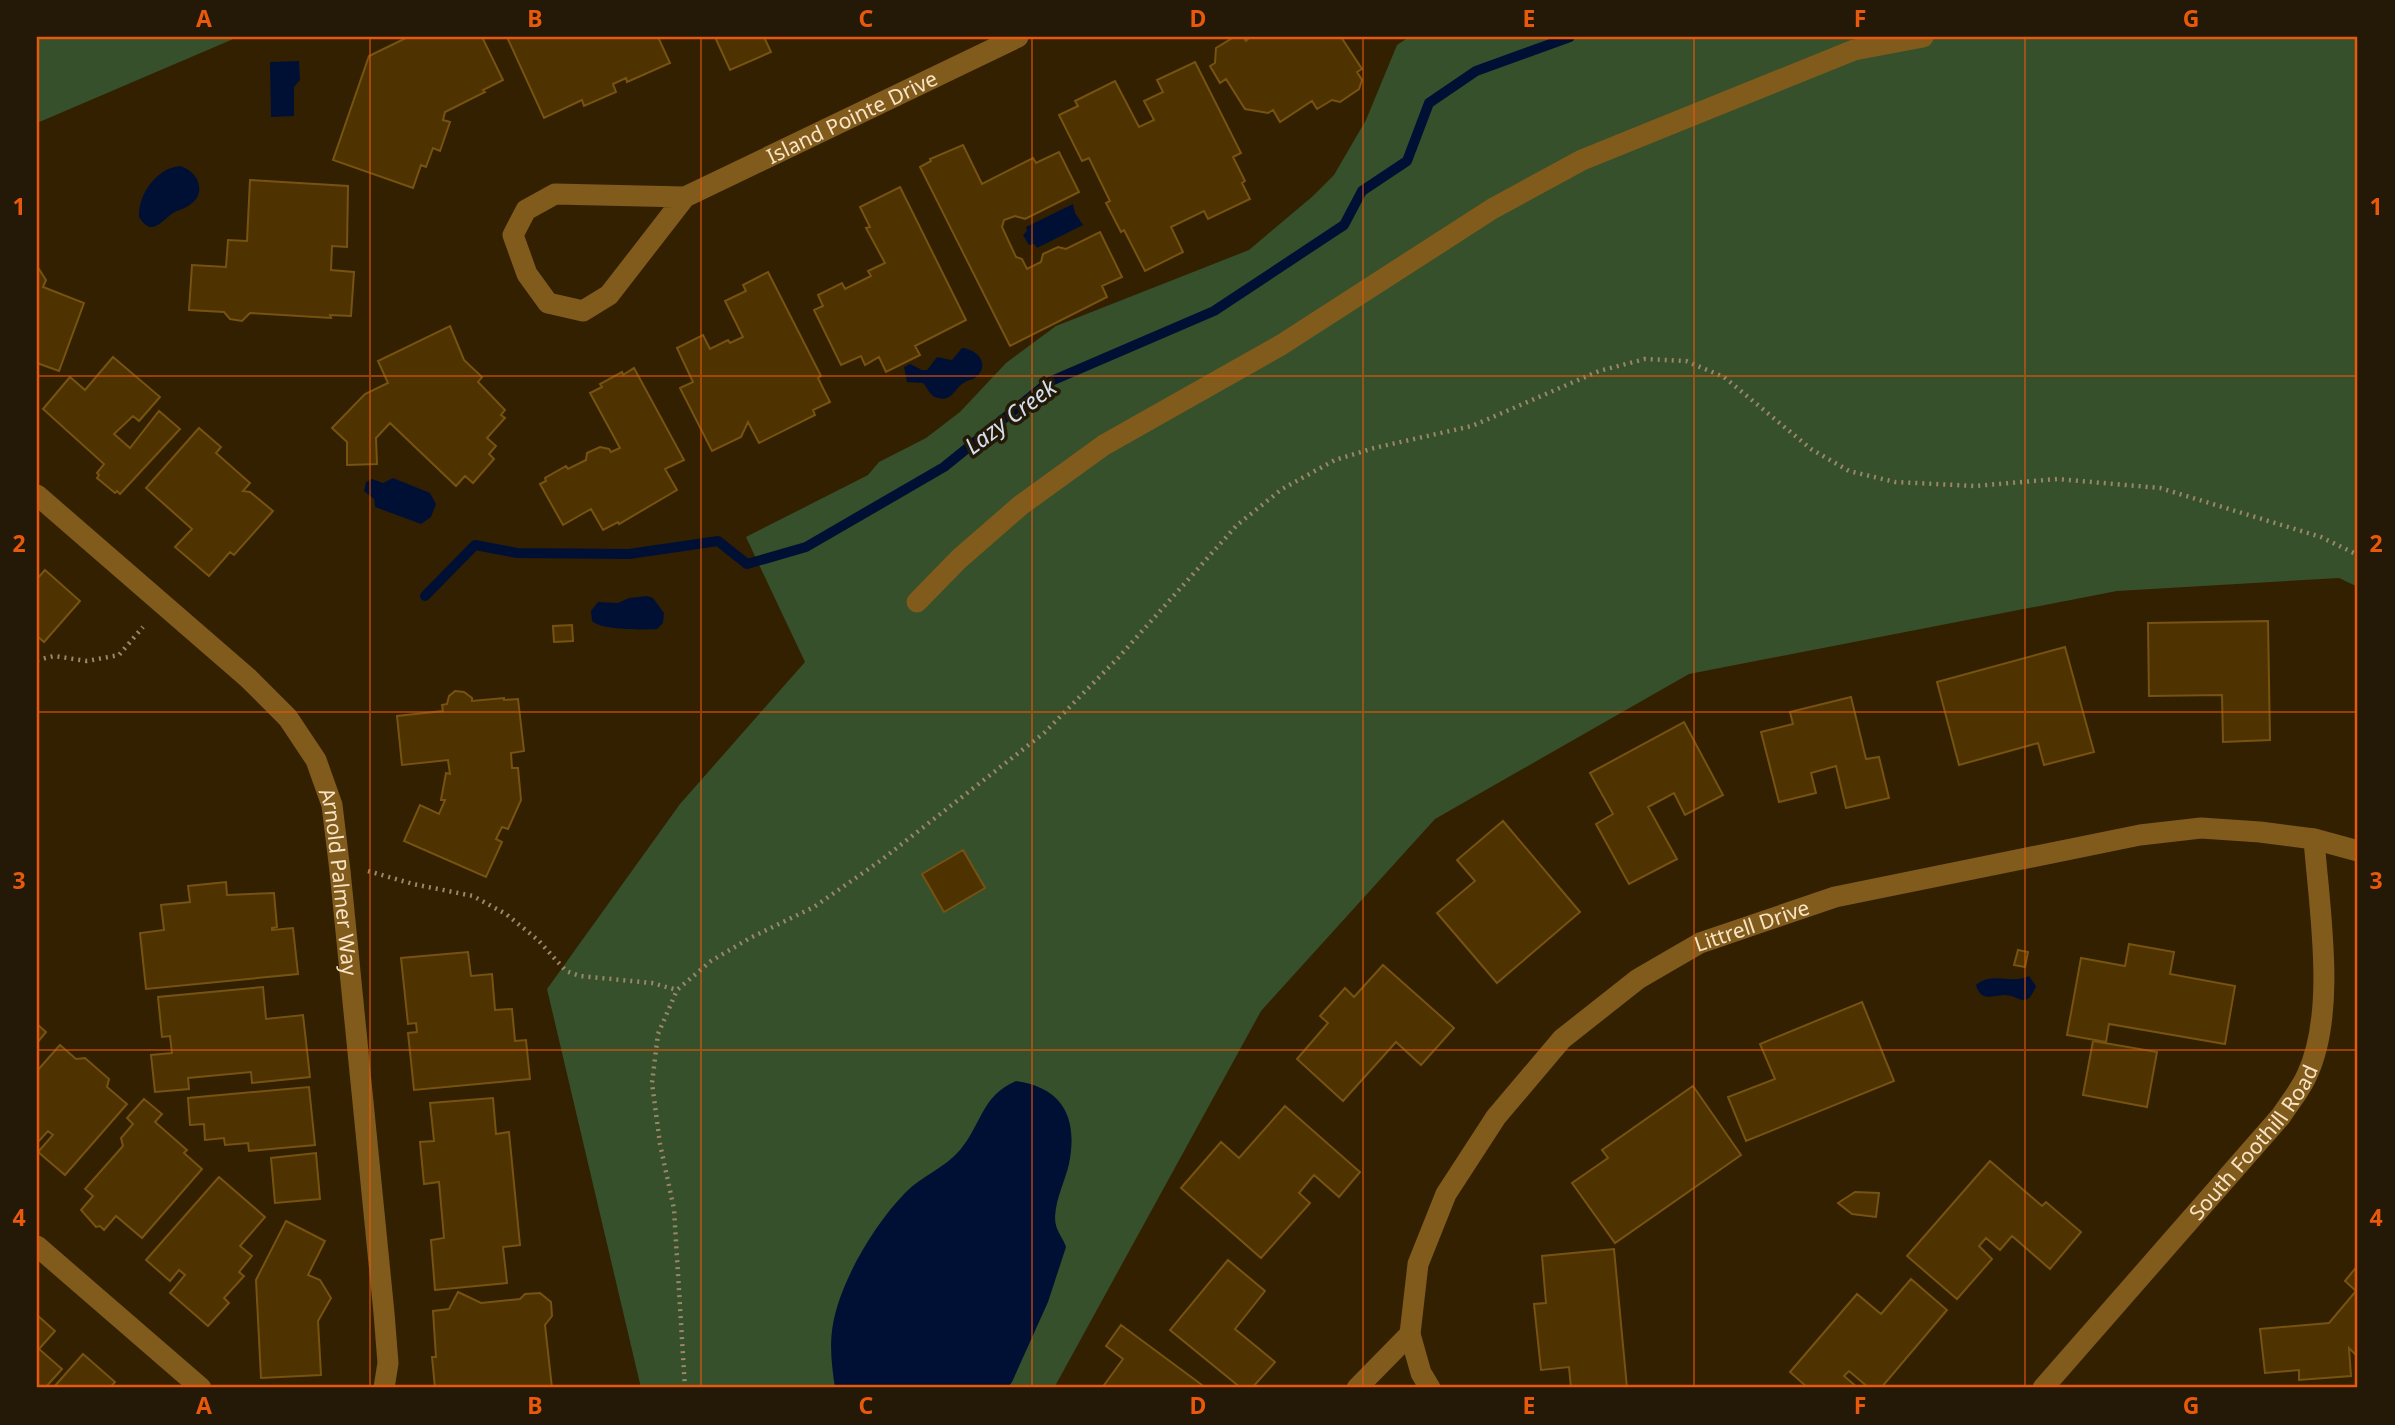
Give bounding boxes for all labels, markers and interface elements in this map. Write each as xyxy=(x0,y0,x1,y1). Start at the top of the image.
text: A xyxy=(196,2,212,34)
text: B xyxy=(527,2,543,34)
text: C xyxy=(859,2,874,34)
text: D xyxy=(1190,2,1206,34)
text: E xyxy=(1523,2,1535,34)
text: F xyxy=(1854,2,1866,34)
text: G xyxy=(2183,2,2199,34)
street label: Island Pointe Drive xyxy=(762,64,942,170)
text: 1 xyxy=(12,190,26,222)
text: 1 xyxy=(2369,190,2383,222)
water label: Lazy Creek xyxy=(957,370,1064,461)
text: 2 xyxy=(12,527,26,559)
text: 2 xyxy=(2369,527,2383,559)
street label: Arnold Palmer Way xyxy=(313,784,364,977)
text: 3 xyxy=(12,864,26,896)
text: 3 xyxy=(2369,864,2383,896)
street label: Littrell Drive xyxy=(1690,893,1813,958)
street label: South Foothill Road xyxy=(2182,1060,2324,1226)
text: 4 xyxy=(12,1201,26,1233)
text: 4 xyxy=(2369,1201,2383,1233)
text: A xyxy=(196,1389,212,1421)
text: B xyxy=(527,1389,543,1421)
text: C xyxy=(859,1389,874,1421)
text: D xyxy=(1190,1389,1206,1421)
text: E xyxy=(1523,1389,1535,1421)
text: F xyxy=(1854,1389,1866,1421)
text: G xyxy=(2183,1389,2199,1421)

